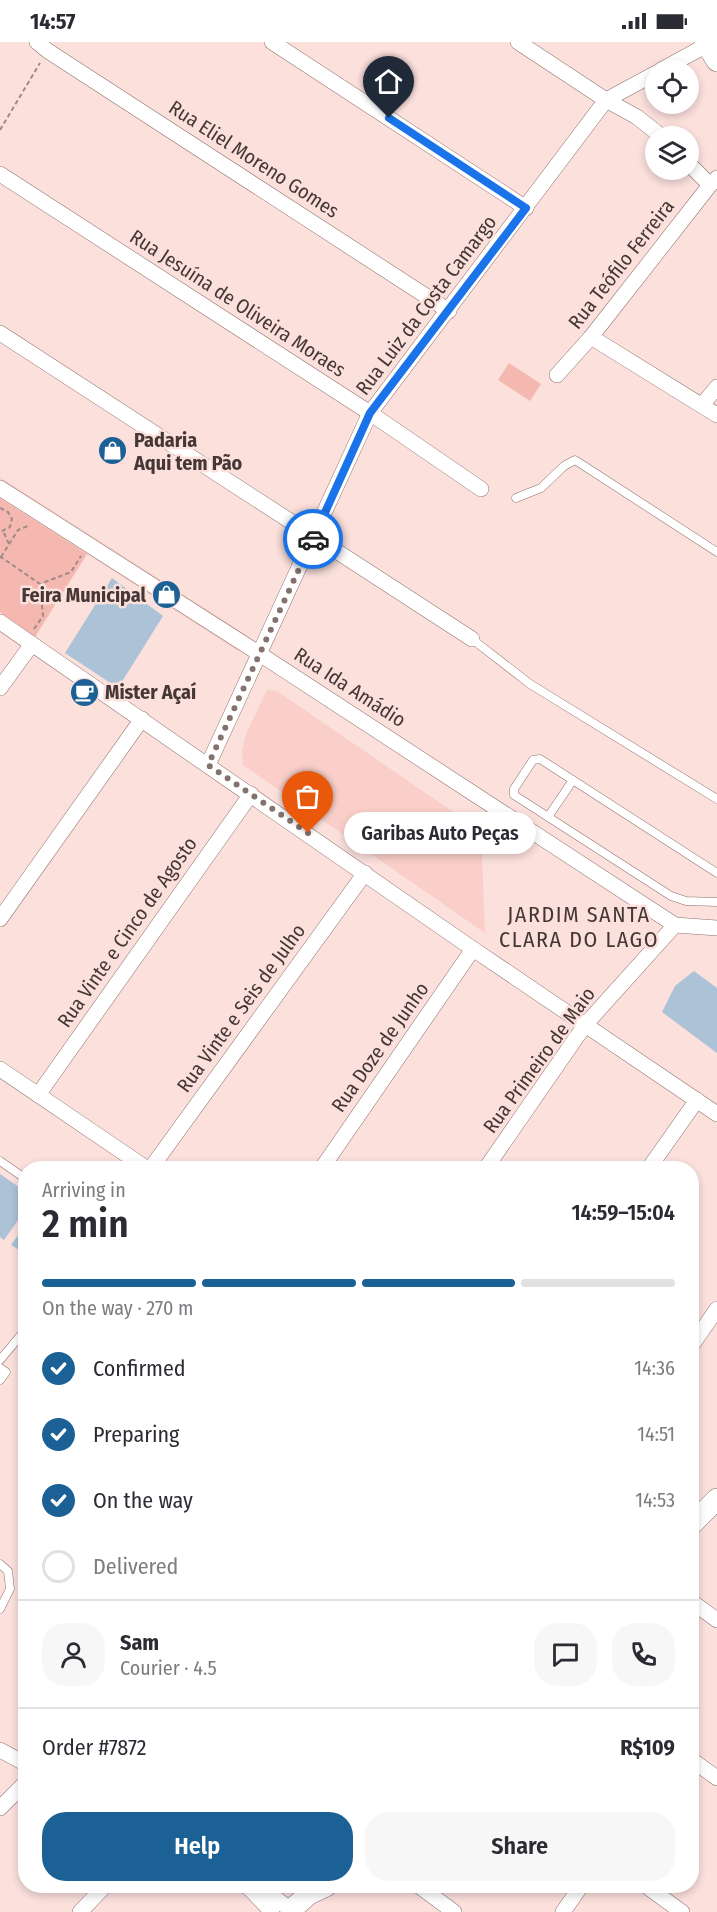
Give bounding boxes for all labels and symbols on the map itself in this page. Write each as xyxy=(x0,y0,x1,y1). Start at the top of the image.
pin xyxy=(363,56,414,118)
street label: Rua Eliel Moreno Gomes xyxy=(164,95,344,223)
street label: Rua Teófilo Ferreira xyxy=(563,194,679,334)
street label: Rua Luiz da Costa Camargo xyxy=(351,210,501,400)
street label: Rua Jesuína de Oliveira Moraes xyxy=(126,224,350,382)
place label: Padaria Aqui tem Pão xyxy=(133,428,243,475)
shop icon: Padaria Aqui tem Pão xyxy=(97,435,129,467)
courier xyxy=(283,509,343,569)
shop icon: Feira Municipal xyxy=(151,579,183,611)
place label: Feira Municipal xyxy=(21,583,147,607)
street label: Rua Ida Amádio xyxy=(290,642,410,732)
cafe icon: Mister Açaí xyxy=(68,676,100,708)
place label: Mister Açaí xyxy=(105,680,197,704)
pin xyxy=(282,771,333,833)
callout: Garibas Auto Peças xyxy=(344,812,536,854)
street label: Rua Vinte e Cinco de Agosto xyxy=(52,832,202,1032)
district label: JARDIM SANTA CLARA DO LAGO xyxy=(499,901,659,953)
street label: Rua Vinte e Seis de Julho xyxy=(172,919,310,1097)
street label: Rua Doze de Junho xyxy=(326,977,434,1117)
street label: Rua Primeiro de Maio xyxy=(478,982,600,1138)

